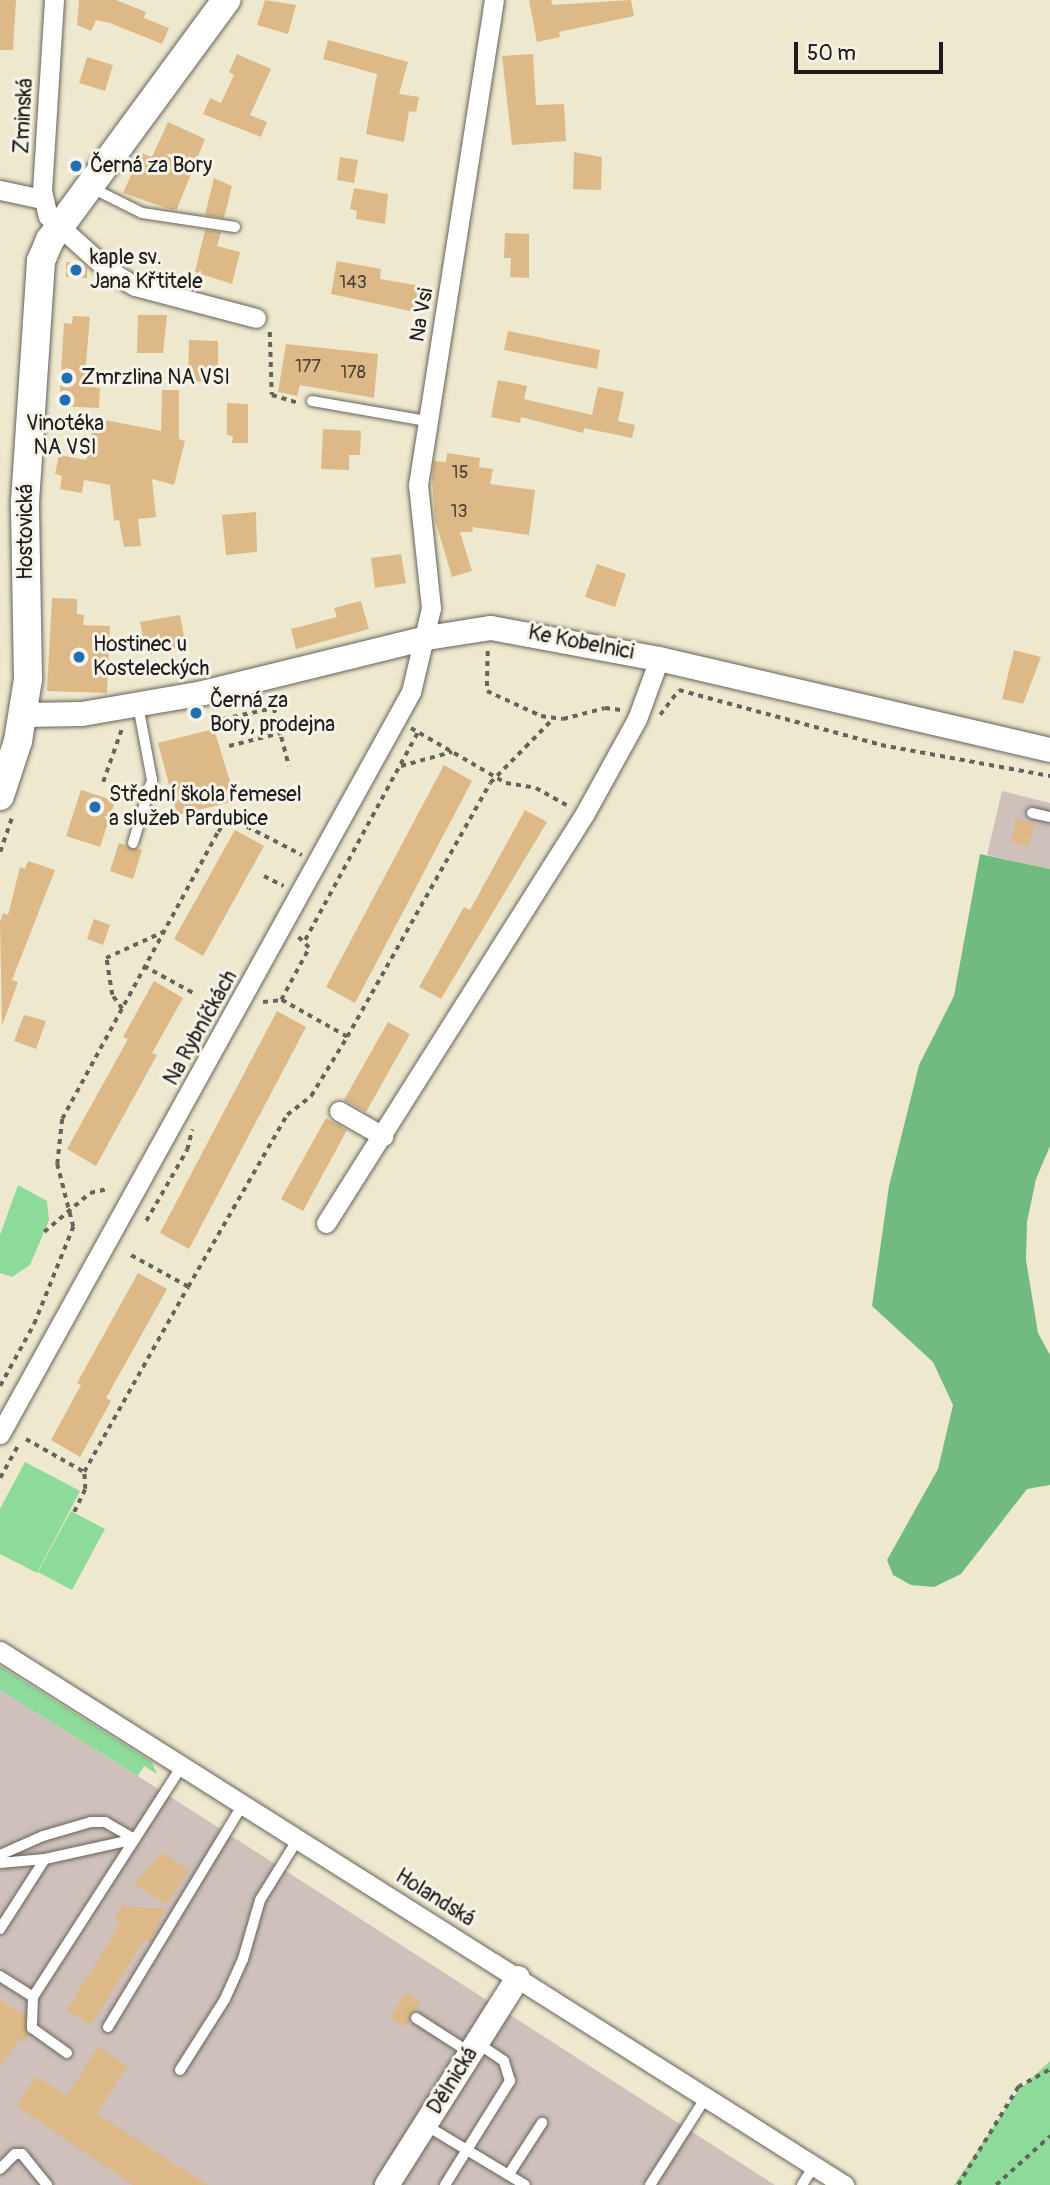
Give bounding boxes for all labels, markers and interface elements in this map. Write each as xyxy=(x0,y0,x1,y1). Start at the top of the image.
scale bar xyxy=(798,28,947,72)
text: 50 m xyxy=(807,40,856,67)
street label: Zminská xyxy=(9,77,39,155)
place label: Černá za Bory xyxy=(90,153,212,179)
marker: Černá za Bory xyxy=(68,158,84,174)
place label: kaple sv. Jana Křtitele xyxy=(90,245,203,295)
marker: kaple sv. Jana Křtitele xyxy=(68,262,84,278)
house number: 143 xyxy=(339,272,367,294)
street label: Na Vsi xyxy=(405,286,439,344)
house number: 177 xyxy=(295,356,321,378)
house number: 178 xyxy=(340,362,366,384)
place label: Zmrzlina NA VSI xyxy=(81,365,230,391)
marker: Zmrzlina NA VSI xyxy=(59,370,75,386)
marker: Vinotéka NA VSI xyxy=(57,392,73,408)
place label: Vinotéka NA VSI xyxy=(26,411,104,461)
house number: 15 xyxy=(452,462,468,484)
street label: Hostovická xyxy=(13,484,39,580)
house number: 13 xyxy=(450,501,468,523)
street label: Ke Kobelnici xyxy=(526,620,636,666)
place label: Hostinec u Kosteleckých xyxy=(93,632,209,682)
marker: Hostinec u Kosteleckých xyxy=(71,649,87,665)
place label: Černá za Bory, prodejna xyxy=(210,688,335,738)
marker: Černá za Bory, prodejna xyxy=(188,705,204,721)
place label: Střední škola řemesel a služeb Pardubice xyxy=(109,782,302,832)
marker: Střední škola řemesel a služeb Pardubice xyxy=(87,799,103,815)
street label: Na Rybníčkách xyxy=(159,966,243,1090)
street label: Holandská xyxy=(391,1864,479,1932)
street label: Dělnická xyxy=(423,2043,483,2119)

